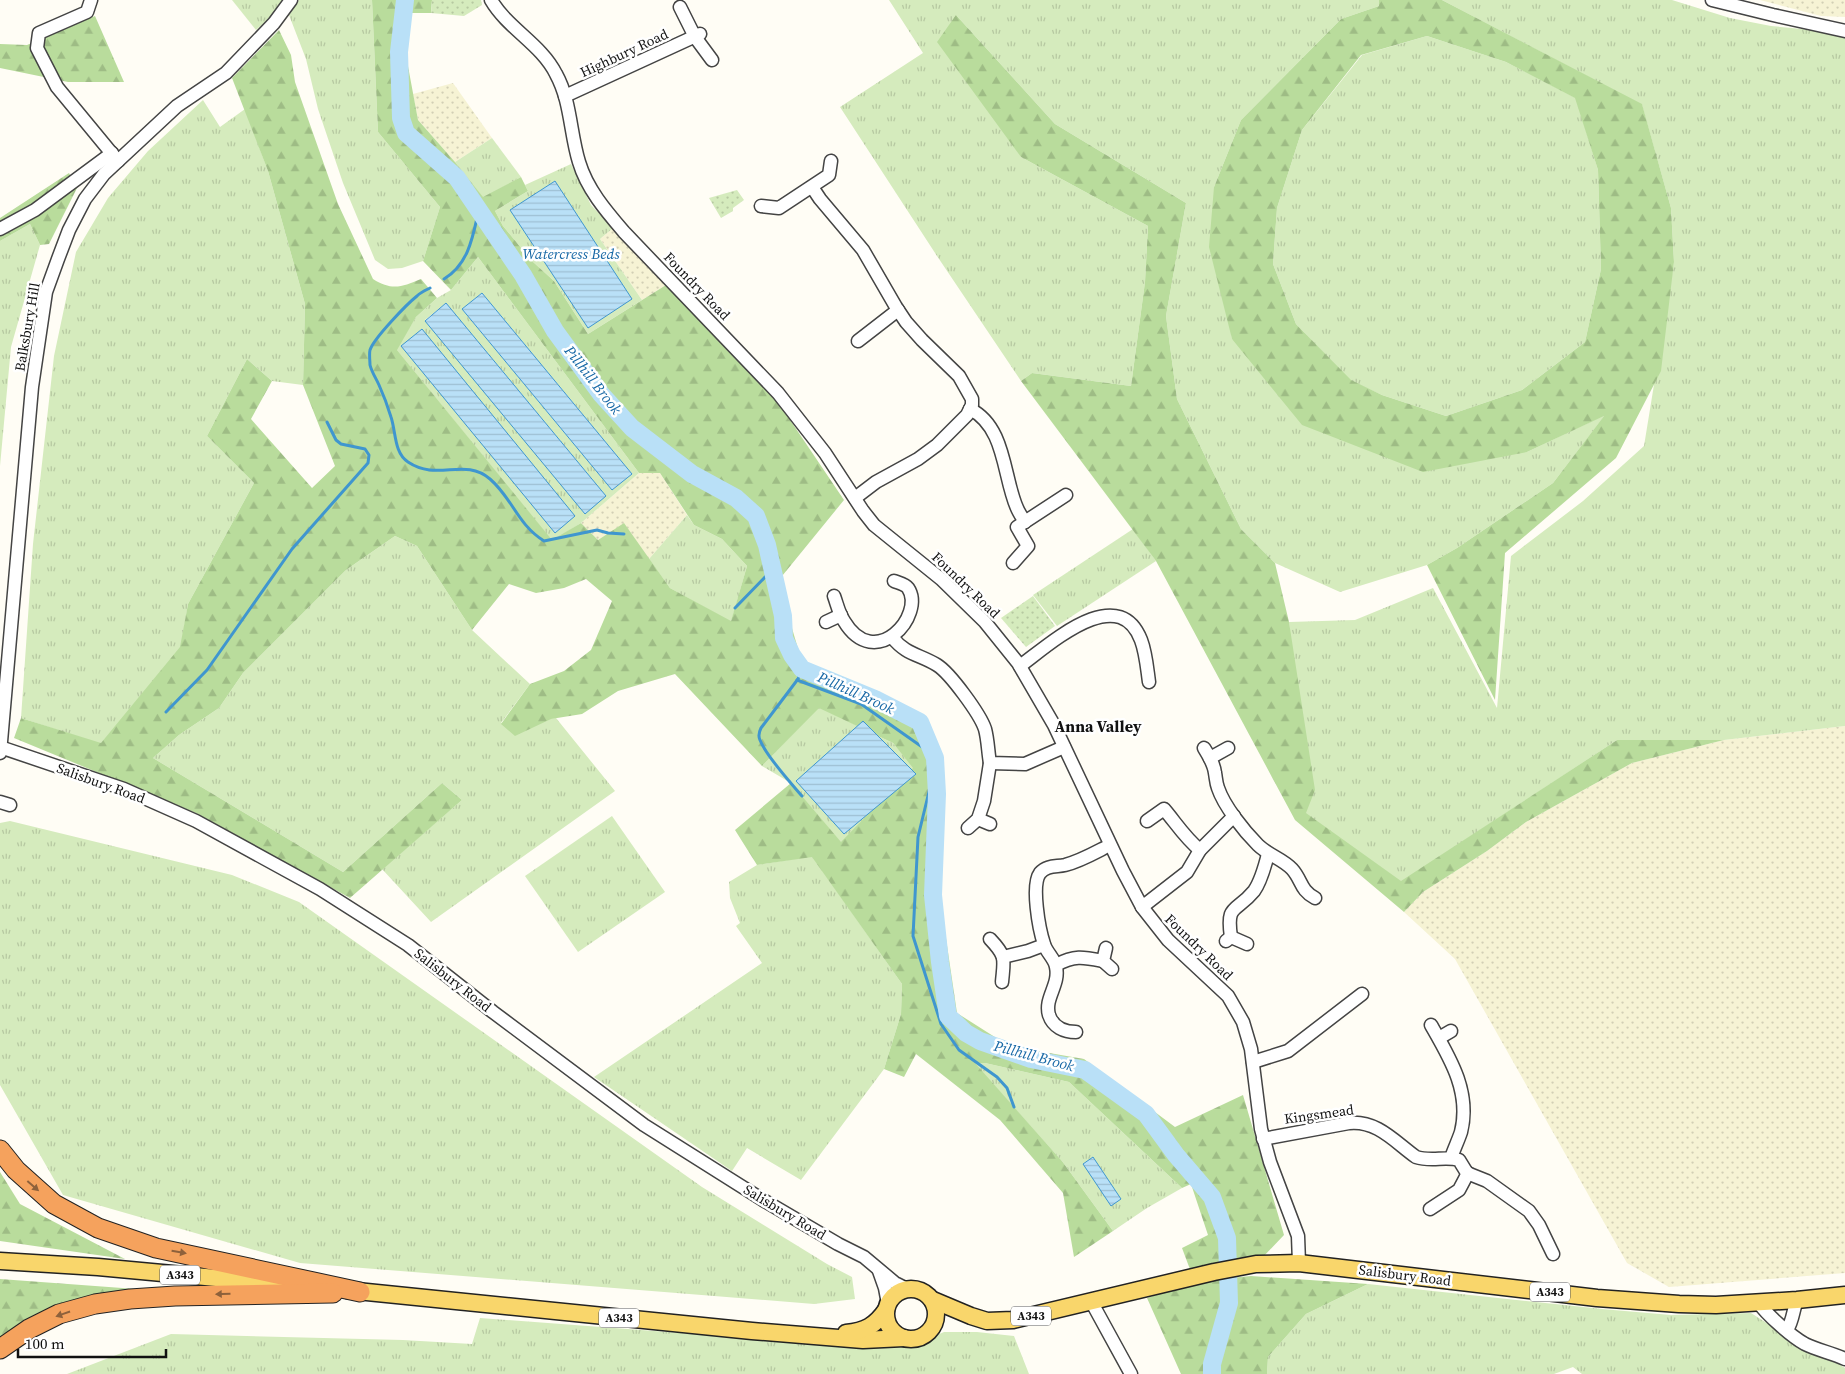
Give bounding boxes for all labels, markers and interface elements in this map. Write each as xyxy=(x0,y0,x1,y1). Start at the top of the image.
street label: Highbury Road xyxy=(577,24,671,82)
water label: Watercress Beds xyxy=(522,243,620,264)
street label: Foundry Road xyxy=(659,247,735,325)
street label: Balksbury Hill xyxy=(9,281,45,373)
water label: Pillhill Brook xyxy=(559,340,628,419)
street label: Foundry Road xyxy=(927,547,1005,623)
water label: Pillhill Brook xyxy=(814,666,899,719)
district label: Anna Valley xyxy=(1055,715,1142,737)
street label: Salisbury Road xyxy=(54,758,148,808)
street label: Foundry Road xyxy=(1160,909,1238,985)
street label: Salisbury Road xyxy=(410,944,496,1017)
water label: Pillhill Brook xyxy=(991,1034,1077,1077)
street label: Kingsmead xyxy=(1283,1099,1355,1129)
one-way arrow xyxy=(27,1180,39,1192)
street label: Salisbury Road xyxy=(740,1180,830,1245)
one-way arrow xyxy=(172,1248,187,1256)
street label: Salisbury Road xyxy=(1358,1259,1452,1291)
road number: A343 xyxy=(160,1266,200,1284)
road number: A343 xyxy=(1530,1282,1570,1301)
one-way arrow xyxy=(215,1290,231,1298)
road number: A343 xyxy=(1011,1306,1051,1325)
road number: A343 xyxy=(599,1309,639,1328)
one-way arrow xyxy=(55,1310,70,1318)
scale bar xyxy=(18,1326,165,1358)
text: 100 m xyxy=(25,1333,65,1354)

